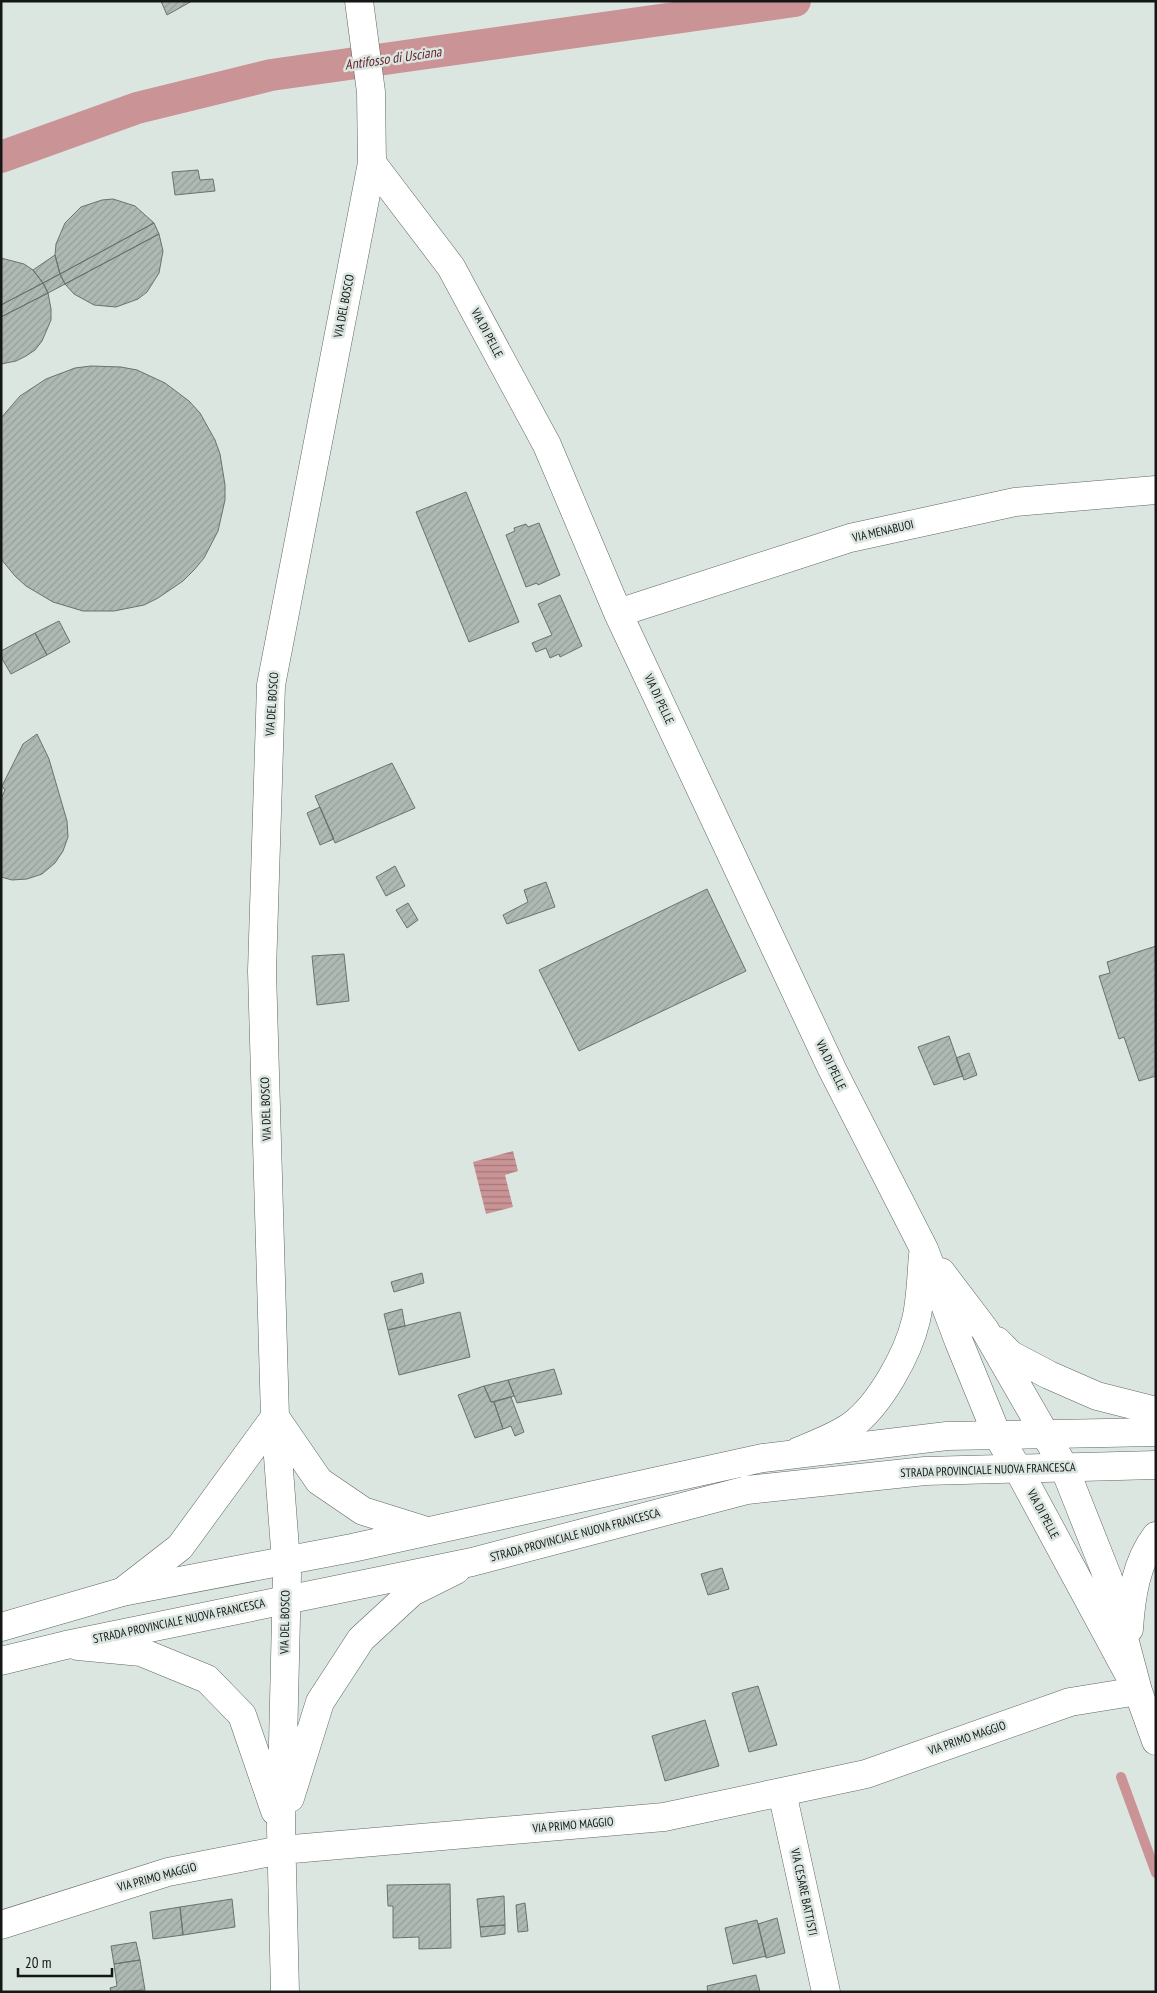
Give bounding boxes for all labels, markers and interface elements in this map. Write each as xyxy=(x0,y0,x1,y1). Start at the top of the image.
water label: Antifosso di Usciana xyxy=(344,42,444,74)
street label: VIA DEL BOSCO xyxy=(330,273,357,340)
street label: VIA DI PELLE xyxy=(468,305,507,360)
street label: VIA MENABUOI xyxy=(850,516,915,545)
street label: VIA DI PELLE xyxy=(641,670,678,726)
street label: VIA DEL BOSCO xyxy=(262,671,281,737)
street label: VIA DI PELLE xyxy=(813,1037,850,1092)
street label: VIA DEL BOSCO xyxy=(257,1076,274,1142)
street label: STRADA PROVINCIALE NUOVA FRANCESCA xyxy=(900,1459,1076,1480)
street label: VIA DI PELLE xyxy=(1024,1486,1063,1541)
street label: STRADA PROVINCIALE NUOVA FRANCESCA xyxy=(488,1505,662,1564)
street label: VIA DEL BOSCO xyxy=(276,1589,293,1655)
street label: STRADA PROVINCIALE NUOVA FRANCESCA xyxy=(92,1595,266,1646)
street label: VIA PRIMO MAGGIO xyxy=(925,1717,1008,1758)
street label: VIA PRIMO MAGGIO xyxy=(531,1813,614,1836)
street label: VIA CESARE BATTISTI xyxy=(788,1846,821,1937)
street label: VIA PRIMO MAGGIO xyxy=(115,1859,198,1895)
scale bar xyxy=(18,1946,111,1978)
text: 20 m xyxy=(25,1953,51,1972)

